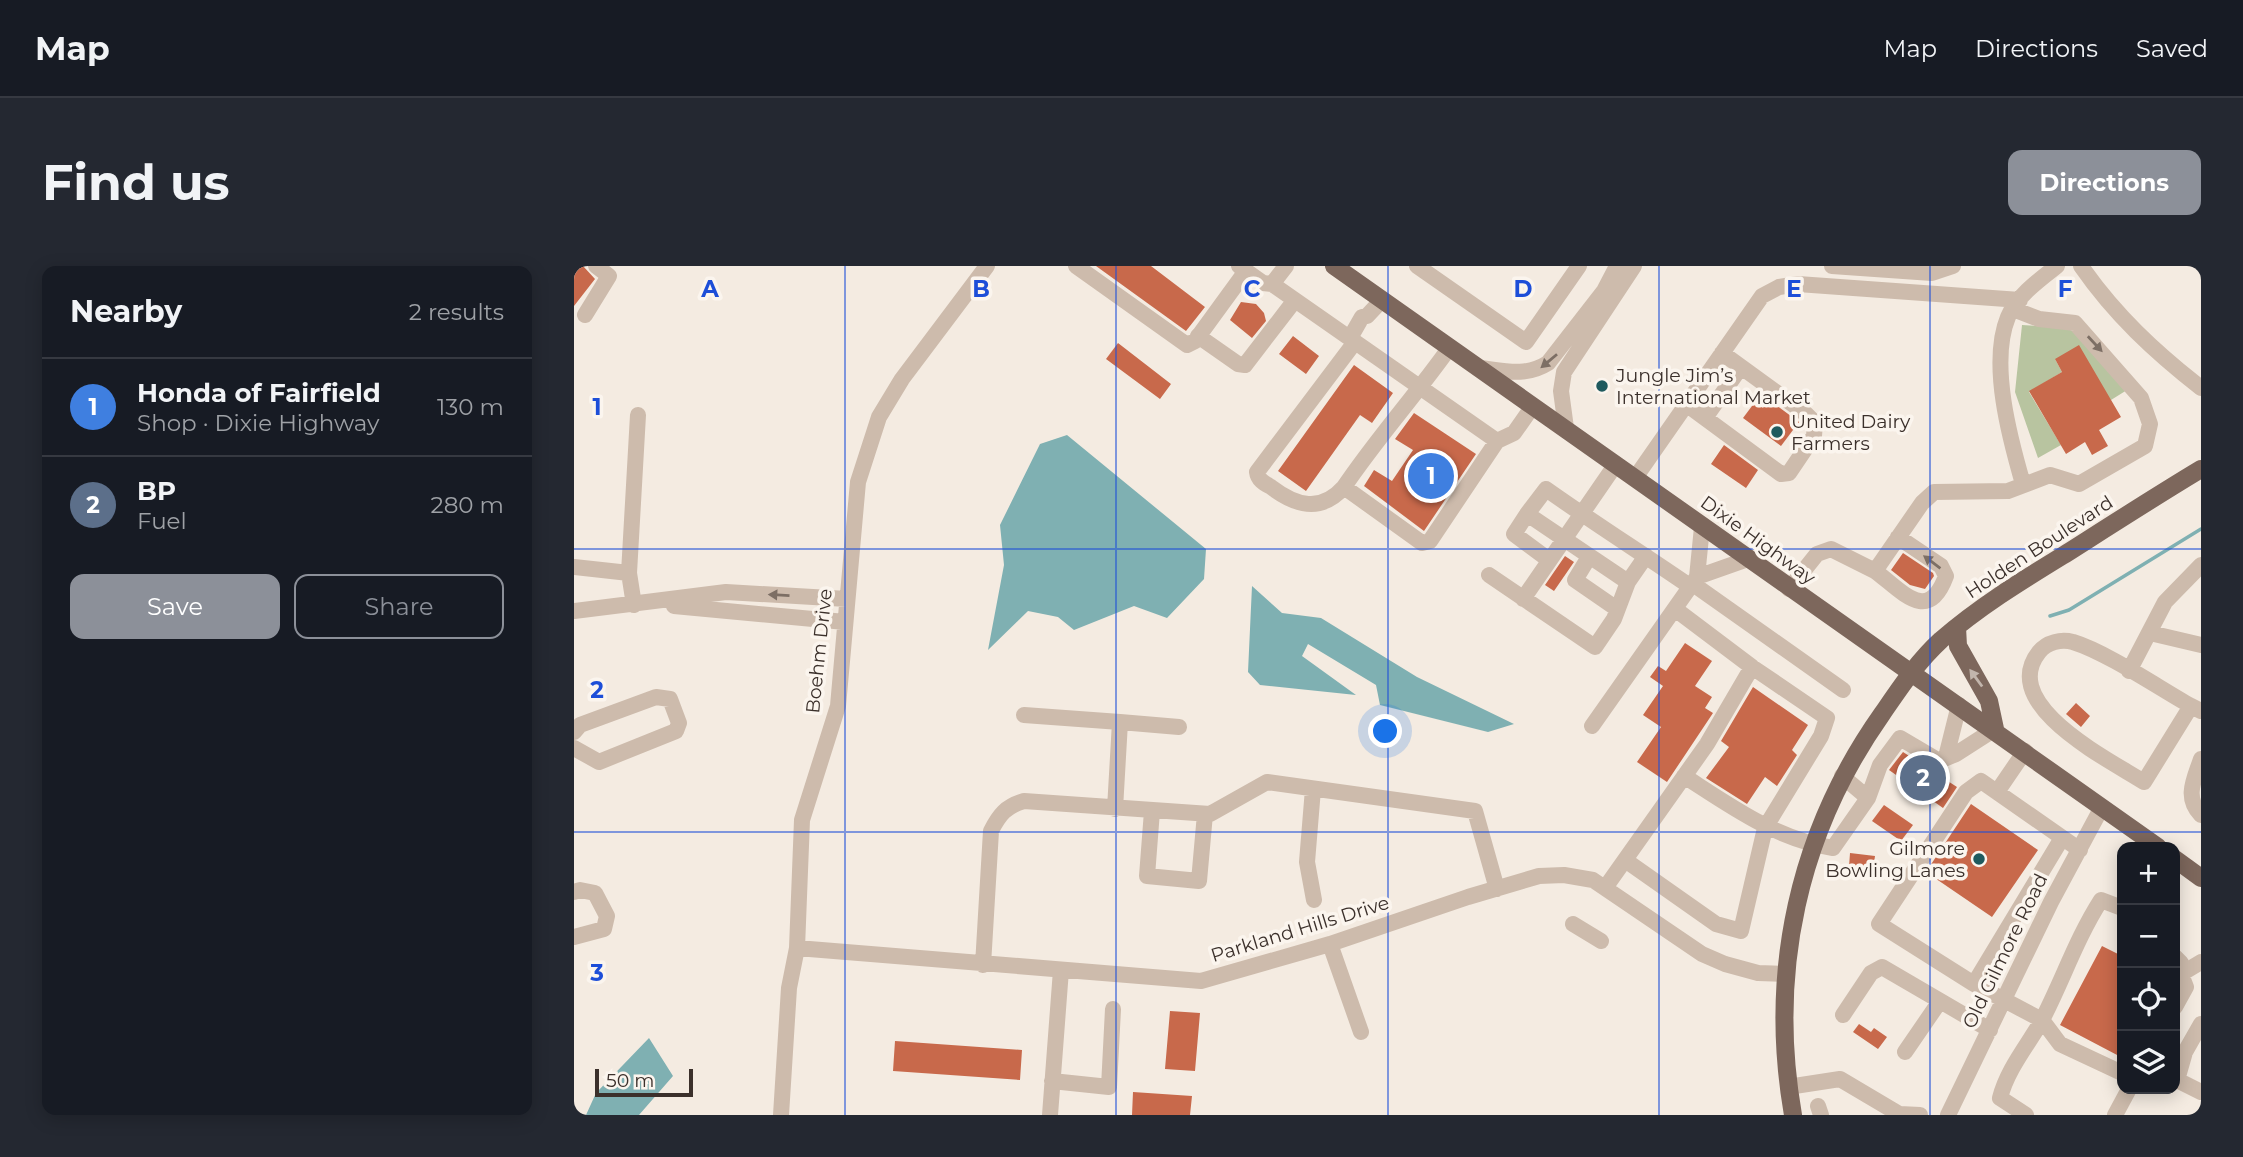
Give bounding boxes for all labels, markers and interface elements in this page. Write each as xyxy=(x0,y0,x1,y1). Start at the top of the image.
text: Map xyxy=(35,28,110,68)
text: Map xyxy=(1884,34,1937,63)
text: Directions xyxy=(1975,34,2098,63)
text: Saved xyxy=(2136,34,2208,63)
button: Directions xyxy=(2008,150,2201,215)
text: Find us xyxy=(42,153,230,212)
text: A xyxy=(700,275,719,303)
text: B xyxy=(972,275,990,303)
text: C xyxy=(1244,275,1261,303)
text: D xyxy=(1514,275,1533,303)
text: E xyxy=(1786,275,1802,303)
text: F xyxy=(2058,275,2073,303)
text: Nearby xyxy=(70,293,182,330)
text: 2 results xyxy=(409,298,504,326)
one-way arrow xyxy=(2087,335,2103,352)
one-way arrow xyxy=(1541,353,1559,368)
place label: Jungle Jim’s International Market xyxy=(1615,364,1811,409)
text: Honda of Fairfield xyxy=(137,377,381,409)
marker: Jungle Jim’s International Market xyxy=(1594,378,1610,394)
text: 1 xyxy=(88,393,98,421)
text: 130 m xyxy=(437,393,504,421)
text: 1 xyxy=(592,393,602,421)
text: Shop · Dixie Highway xyxy=(137,409,379,437)
place label: United Dairy Farmers xyxy=(1791,410,1911,455)
marker: United Dairy Farmers xyxy=(1769,424,1785,440)
pin: 1 xyxy=(1408,450,1454,502)
text: BP xyxy=(137,475,176,507)
text: 2 xyxy=(86,491,100,519)
text: 280 m xyxy=(431,491,504,519)
street label: Dixie Highway xyxy=(1696,491,1820,590)
street label: Holden Boulevard xyxy=(1961,491,2117,603)
text: Fuel xyxy=(137,507,187,535)
one-way arrow xyxy=(1923,555,1941,569)
button: Save xyxy=(70,574,280,639)
button: Share xyxy=(294,574,504,639)
street label: Boehm Drive xyxy=(801,587,837,715)
one-way arrow xyxy=(767,590,789,601)
one-way arrow xyxy=(1969,669,1983,687)
text: 2 xyxy=(590,676,604,704)
your location xyxy=(1368,714,1402,748)
pin: 2 xyxy=(1900,752,1946,804)
place label: Gilmore Bowling Lanes xyxy=(1825,837,1965,882)
map controls xyxy=(2117,842,2180,1094)
button: + xyxy=(2117,842,2180,905)
marker: Gilmore Bowling Lanes xyxy=(1971,851,1987,867)
street label: Old Gilmore Road xyxy=(1958,870,2052,1032)
street label: Parkland Hills Drive xyxy=(1208,891,1392,967)
button: − xyxy=(2117,905,2180,968)
text: 3 xyxy=(589,959,604,987)
button: locate xyxy=(2117,968,2180,1031)
button: layers xyxy=(2117,1031,2180,1094)
scale bar xyxy=(595,1066,693,1098)
text: 50 m xyxy=(606,1069,654,1092)

